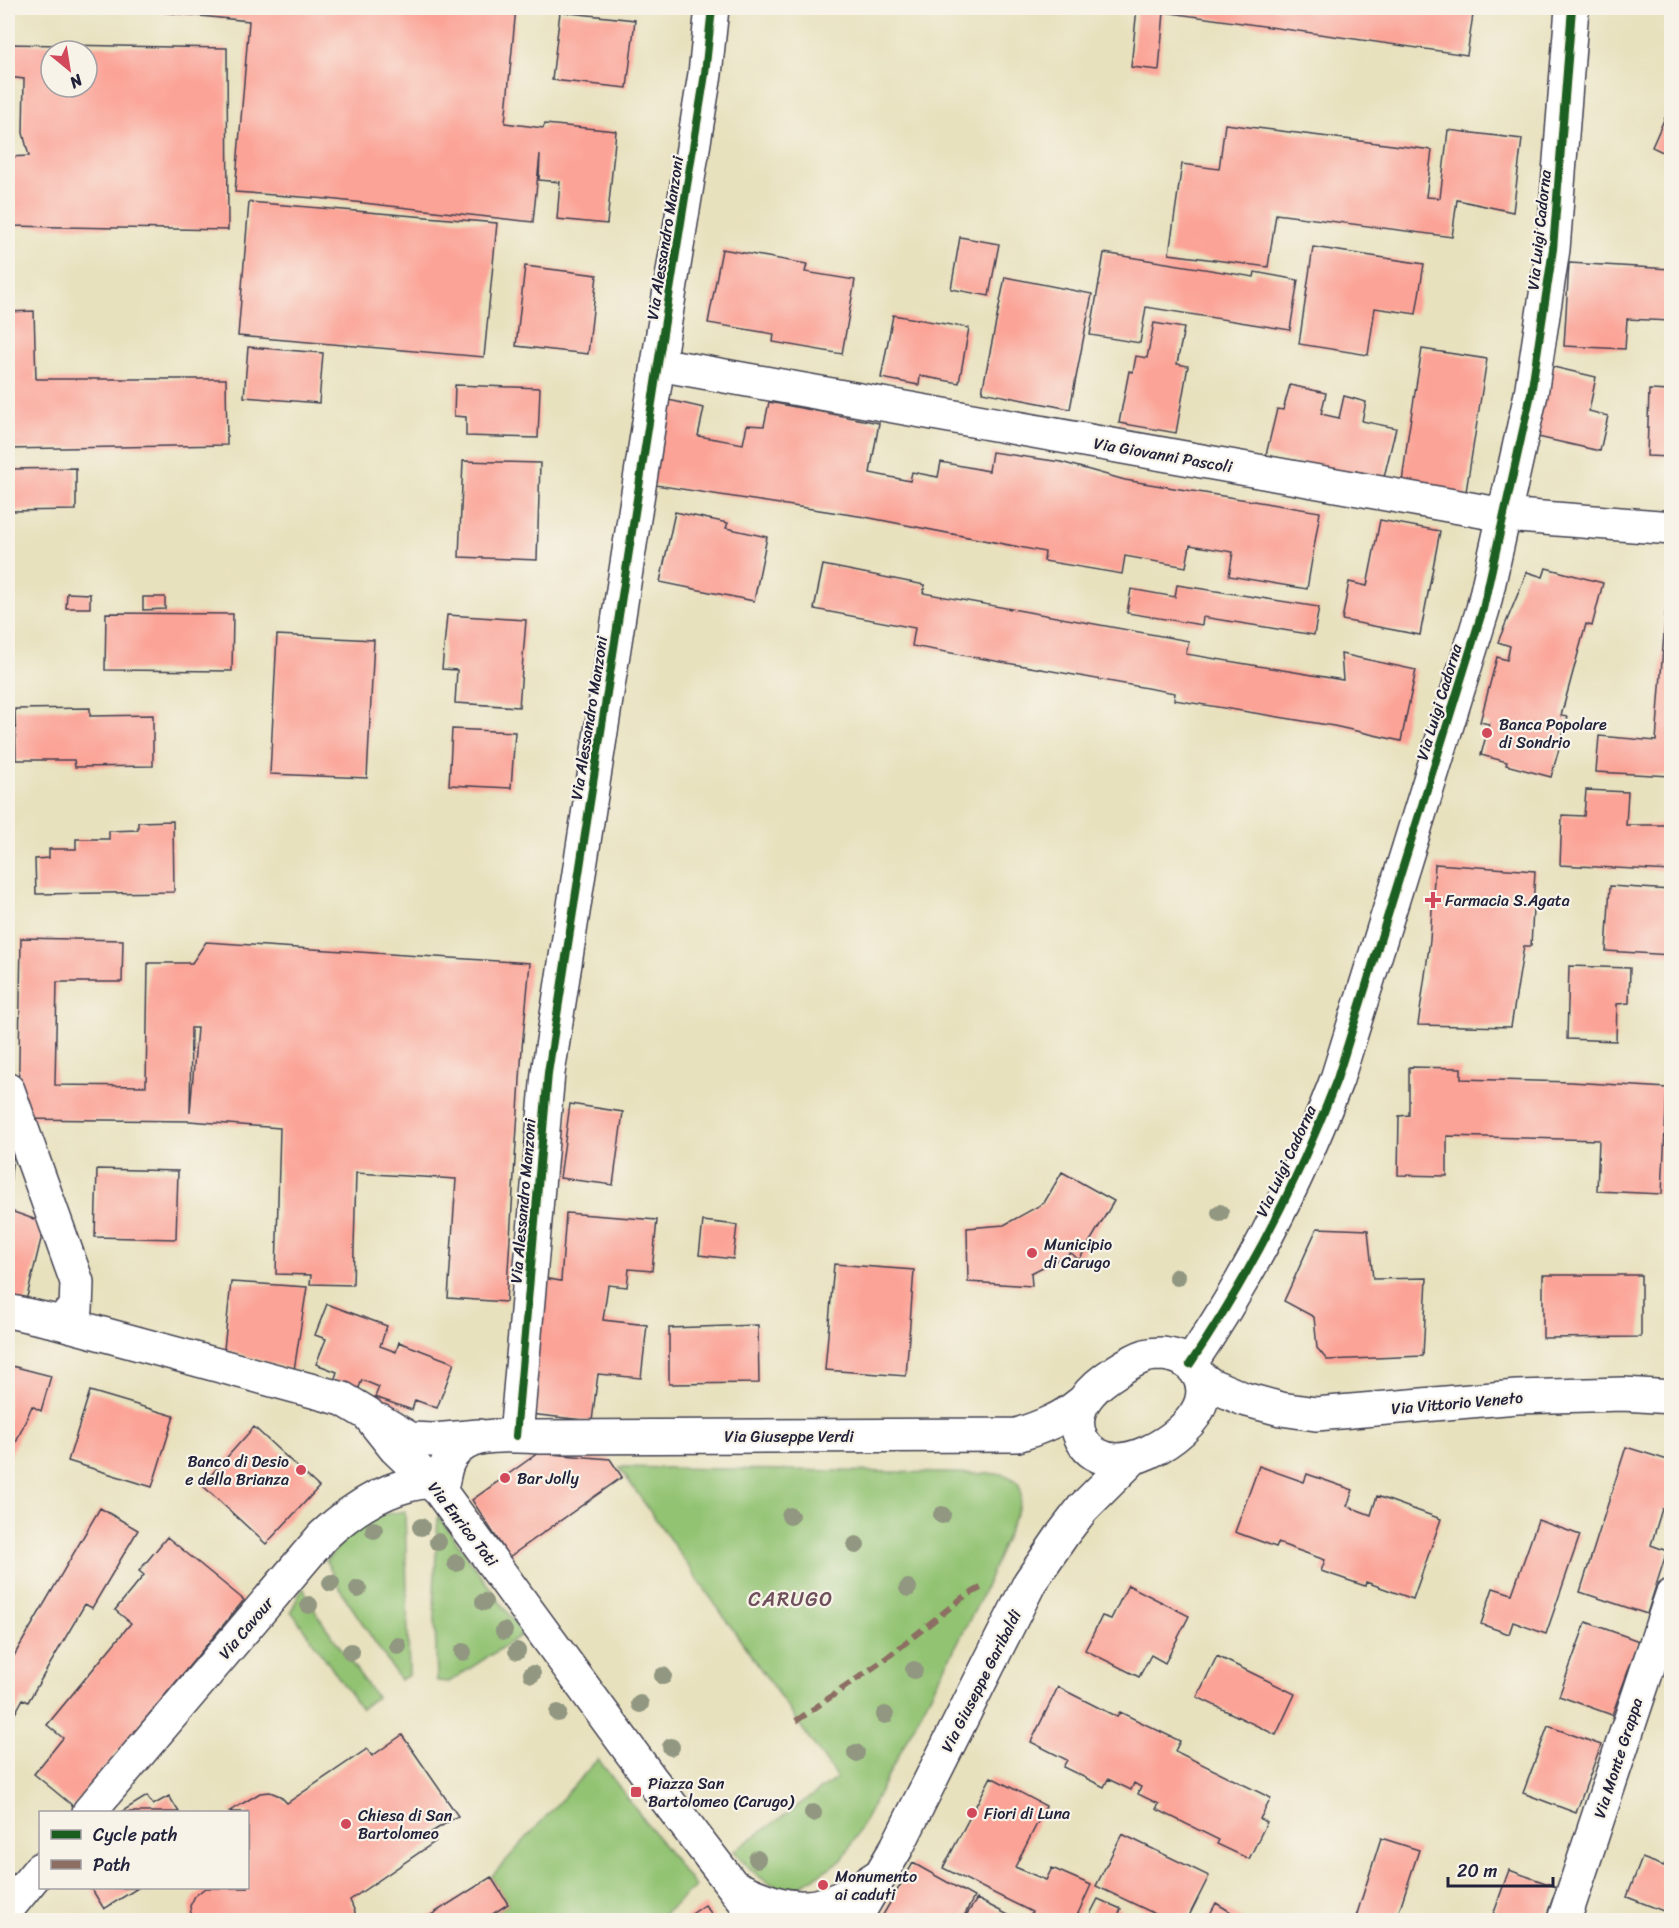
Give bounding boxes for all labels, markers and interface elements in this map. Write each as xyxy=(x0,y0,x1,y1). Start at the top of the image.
north arrow xyxy=(39,39,99,99)
text: N xyxy=(63,66,89,97)
street label: Via Alessandro Manzoni xyxy=(638,154,692,322)
street label: Via Luigi Cadorna xyxy=(1518,168,1560,291)
street label: Via Giovanni Pascoli xyxy=(1091,429,1235,482)
street label: Via Alessandro Manzoni xyxy=(562,634,616,802)
street label: Via Luigi Cadorna xyxy=(1408,639,1471,764)
place label: Banca Popolare di Sondrio xyxy=(1499,710,1607,757)
marker: Banca Popolare di Sondrio xyxy=(1480,726,1494,740)
place label: Farmacia S.Agata xyxy=(1445,886,1570,915)
marker: Farmacia S.Agata xyxy=(1426,893,1440,907)
street label: Via Luigi Cadorna xyxy=(1247,1099,1325,1222)
street label: Via Alessandro Manzoni xyxy=(501,1117,545,1285)
place label: Municipio di Carugo xyxy=(1044,1230,1112,1277)
marker: Municipio di Carugo xyxy=(1025,1246,1039,1260)
street label: Via Vittorio Veneto xyxy=(1390,1383,1524,1423)
street label: Via Giuseppe Verdi xyxy=(724,1422,854,1451)
place label: Banco di Desio e della Brianza xyxy=(185,1447,289,1494)
marker: Banco di Desio e della Brianza xyxy=(294,1463,308,1477)
place label: Bar Jolly xyxy=(517,1464,580,1493)
marker: Bar Jolly xyxy=(498,1471,512,1485)
street label: Via Enrico Toti xyxy=(420,1475,506,1574)
district label: CARUGO xyxy=(748,1582,834,1617)
street label: Via Cavour xyxy=(211,1589,282,1666)
street label: Via Giuseppe Garibaldi xyxy=(933,1604,1030,1757)
street label: Via Monte Grappa xyxy=(1585,1694,1651,1822)
place label: Piazza San Bartolomeo (Carugo) xyxy=(648,1769,795,1816)
marker: Piazza San Bartolomeo (Carugo) xyxy=(629,1785,643,1799)
place label: Fiori di Luna xyxy=(984,1799,1070,1828)
place label: Chiesa di San Bartolomeo xyxy=(358,1801,453,1848)
marker: Fiori di Luna xyxy=(965,1806,979,1820)
legend xyxy=(39,1811,249,1889)
marker: Chiesa di San Bartolomeo xyxy=(339,1817,353,1831)
text: Cycle path xyxy=(93,1819,177,1851)
text: Path xyxy=(93,1849,130,1881)
scale bar xyxy=(1448,1850,1553,1888)
text: 20 m xyxy=(1457,1855,1497,1887)
place label: Monumento ai caduti xyxy=(835,1862,917,1909)
marker: Monumento ai caduti xyxy=(816,1878,830,1892)

